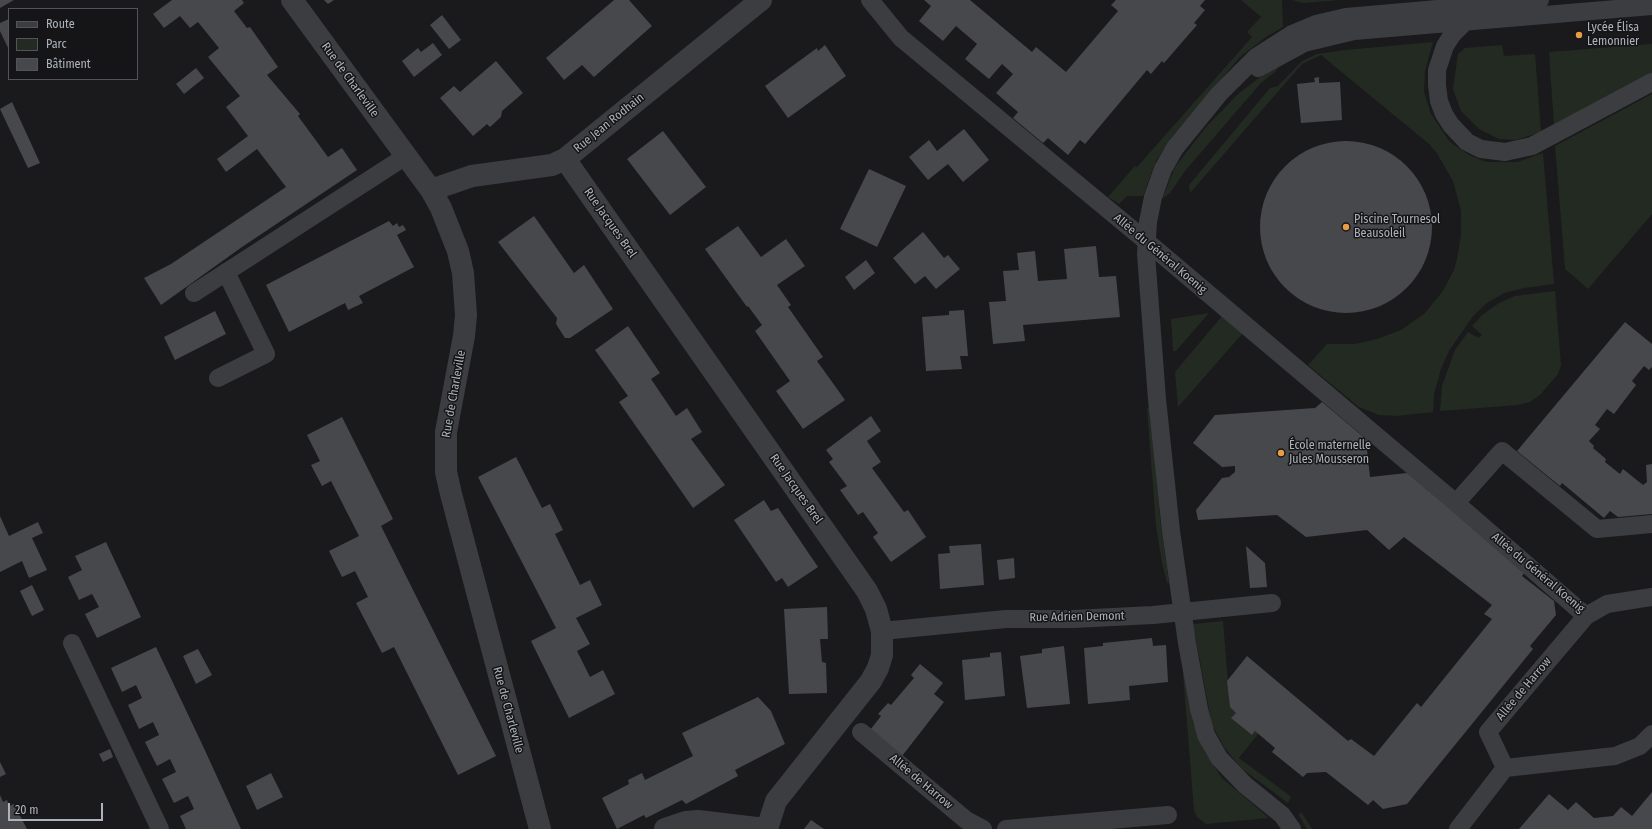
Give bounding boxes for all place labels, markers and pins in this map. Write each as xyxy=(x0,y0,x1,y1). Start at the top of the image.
place label: Lycée Élisa Lemonnier xyxy=(1587,21,1639,49)
marker: Lycée Élisa Lemonnier xyxy=(1574,30,1584,40)
place label: Piscine Tournesol Beausoleil xyxy=(1354,213,1440,241)
marker: Piscine Tournesol Beausoleil xyxy=(1341,222,1351,232)
place label: École maternelle Jules Mousseron xyxy=(1289,439,1371,467)
marker: École maternelle Jules Mousseron xyxy=(1276,448,1286,458)

